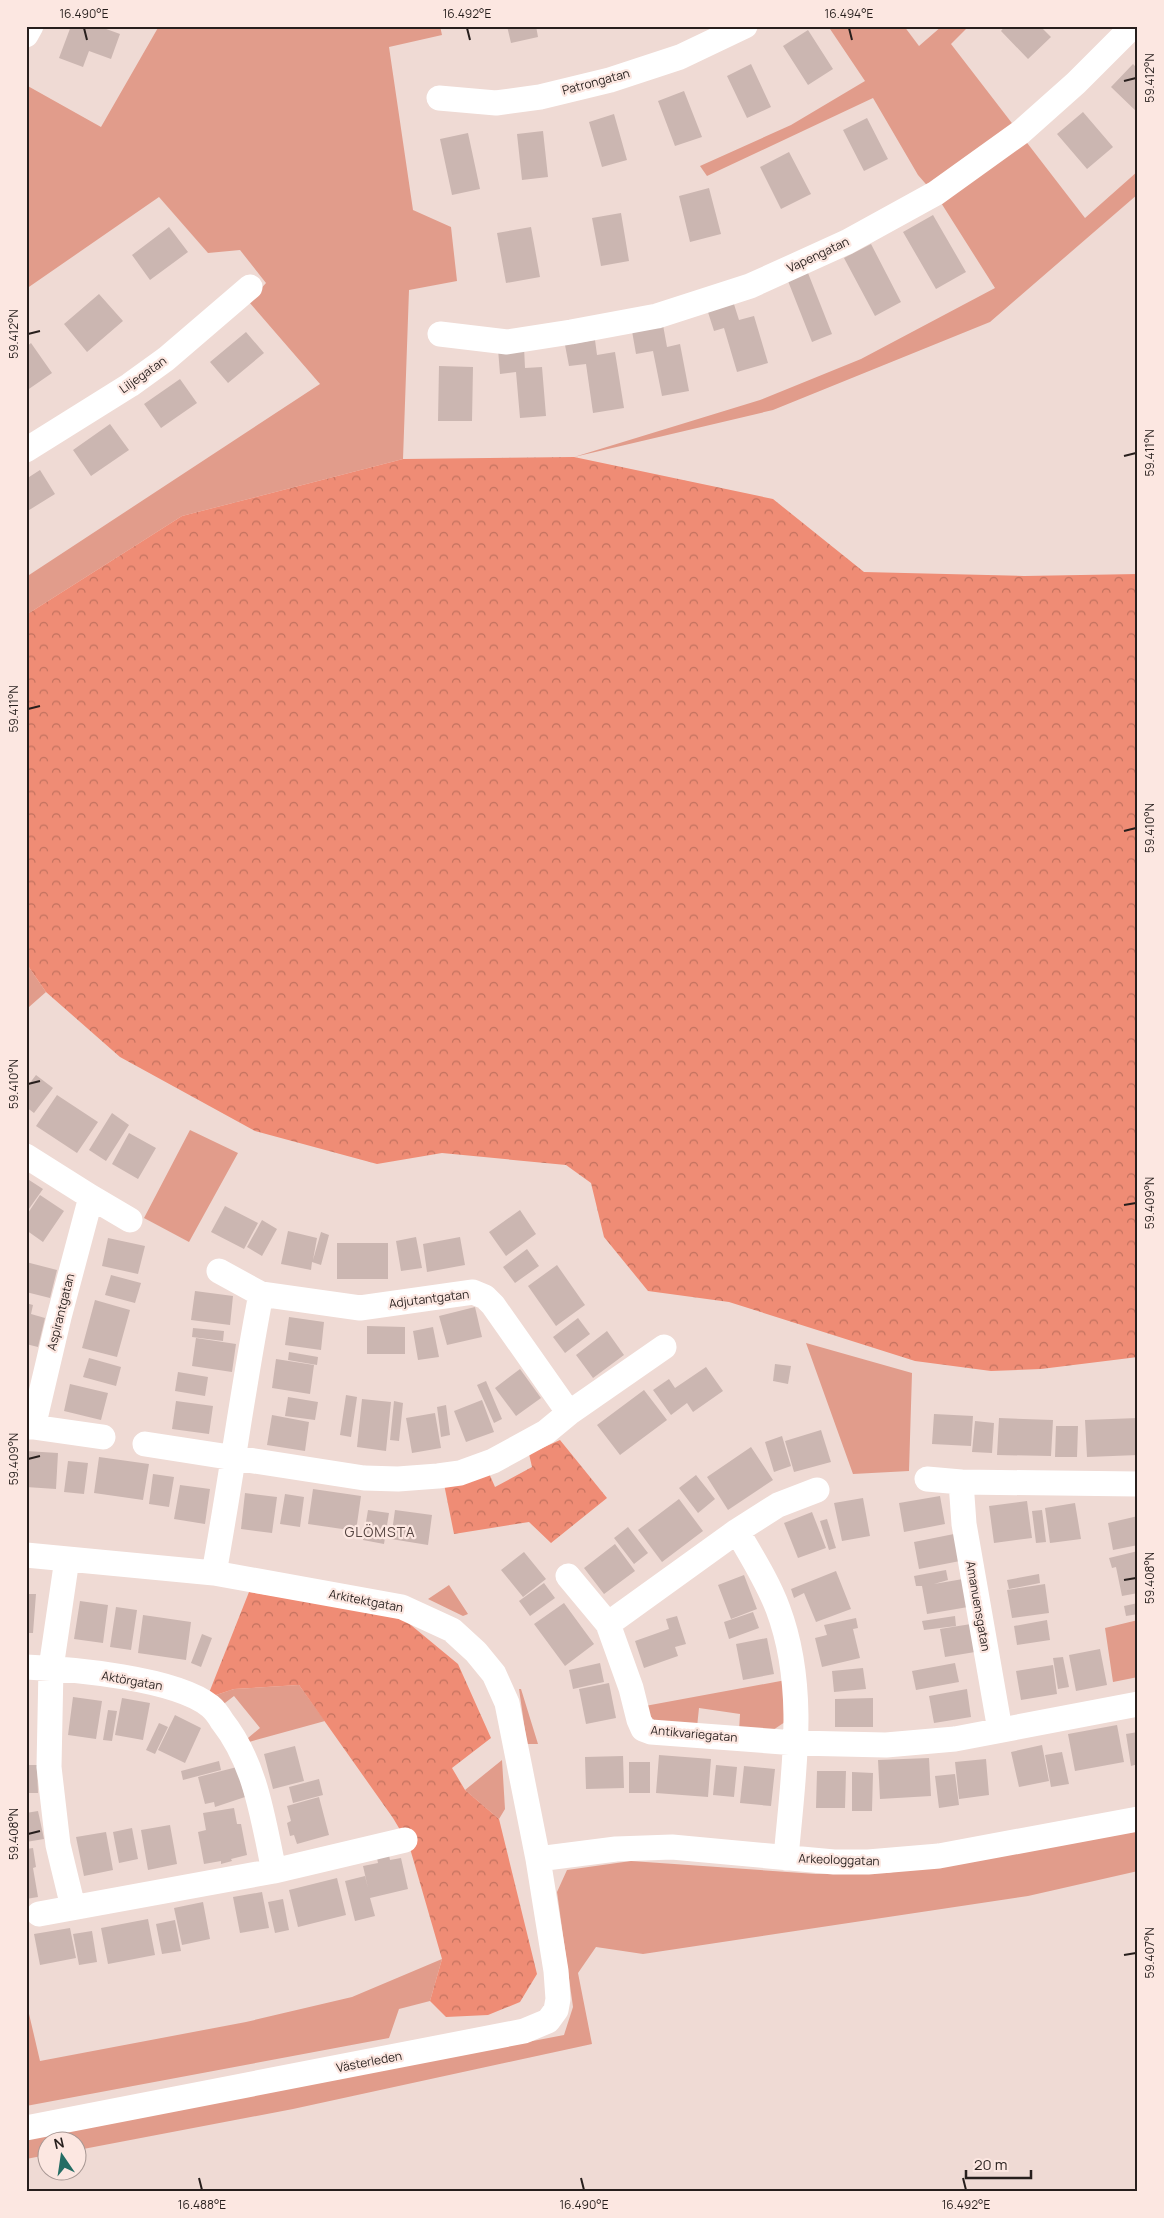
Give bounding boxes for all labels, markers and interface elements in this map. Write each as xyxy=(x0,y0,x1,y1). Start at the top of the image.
text: 16.490°E xyxy=(59,5,109,22)
text: 16.492°E xyxy=(443,5,491,22)
text: 16.494°E xyxy=(825,5,874,22)
text: 59.412°N xyxy=(1141,53,1158,103)
street label: Patrongatan xyxy=(560,64,632,99)
street label: Vapengatan xyxy=(784,233,852,276)
text: 59.412°N xyxy=(5,309,22,359)
street label: Liljegatan xyxy=(116,352,170,397)
text: 59.411°N xyxy=(1141,429,1158,477)
text: 59.411°N xyxy=(5,685,22,733)
text: 59.410°N xyxy=(1141,803,1158,853)
text: 59.410°N xyxy=(5,1059,22,1109)
text: 59.409°N xyxy=(1141,1177,1158,1229)
street label: Aspirantgatan xyxy=(43,1272,78,1352)
street label: Adjutantgatan xyxy=(388,1285,470,1312)
text: 59.409°N xyxy=(5,1433,22,1485)
district label: GLÖMSTA xyxy=(344,1522,416,1541)
text: 59.408°N xyxy=(1141,1552,1158,1604)
street label: Amanuensgatan xyxy=(962,1559,995,1652)
street label: Arkitektgatan xyxy=(327,1585,405,1616)
street label: Aktörgatan xyxy=(100,1667,164,1694)
street label: Antikvariegatan xyxy=(650,1721,738,1746)
text: 59.408°N xyxy=(5,1808,22,1860)
street label: Arkeologgatan xyxy=(798,1850,880,1869)
text: 59.407°N xyxy=(1141,1927,1158,1979)
street label: Västerleden xyxy=(335,2047,403,2076)
north arrow xyxy=(38,2130,88,2180)
text: N xyxy=(52,2132,66,2153)
scale bar xyxy=(966,2148,1032,2180)
text: 20 m xyxy=(974,2154,1007,2175)
text: 16.488°E xyxy=(178,2196,226,2213)
text: 16.490°E xyxy=(559,2196,609,2213)
text: 16.492°E xyxy=(942,2196,990,2213)

